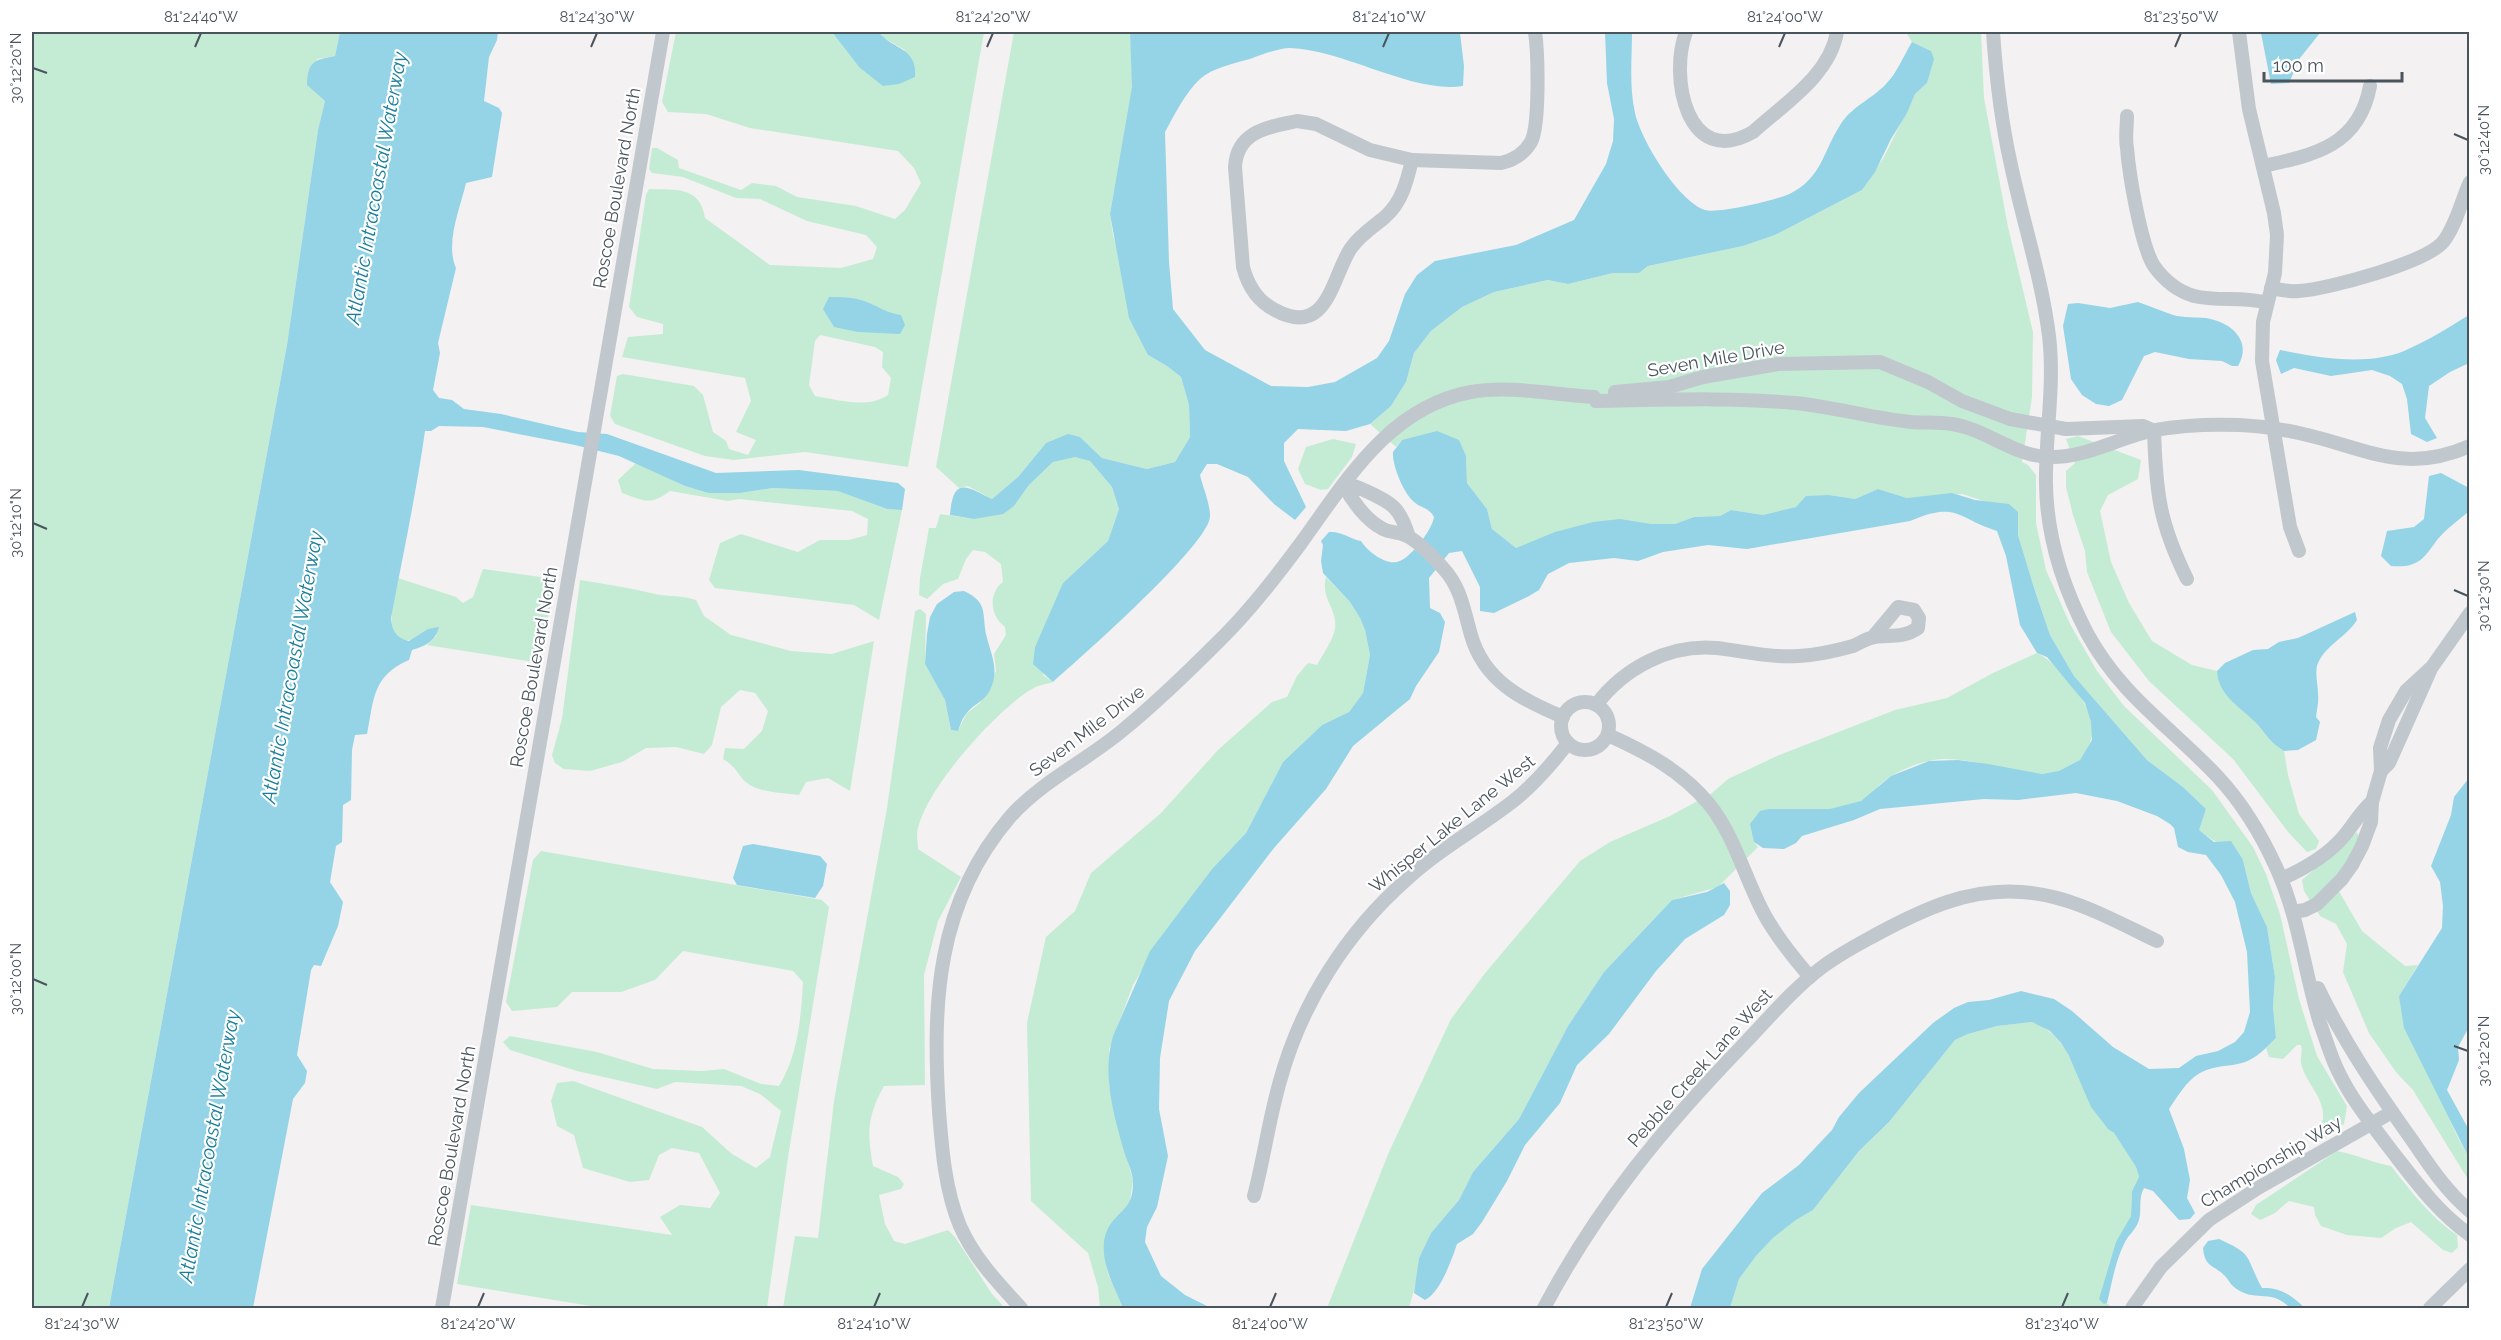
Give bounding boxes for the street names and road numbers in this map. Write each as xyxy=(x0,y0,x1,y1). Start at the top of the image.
street label: Roscoe Boulevard North xyxy=(589,86,645,290)
street label: Seven Mile Drive xyxy=(1646,336,1787,381)
street label: Roscoe Boulevard North xyxy=(506,565,562,769)
street label: Seven Mile Drive xyxy=(1025,680,1149,781)
street label: Whisper Lake Lane West xyxy=(1365,750,1539,897)
street label: Pebble Creek Lane West xyxy=(1623,984,1776,1151)
street label: Roscoe Boulevard North xyxy=(424,1044,480,1248)
street label: Championship Way xyxy=(2196,1111,2345,1212)

